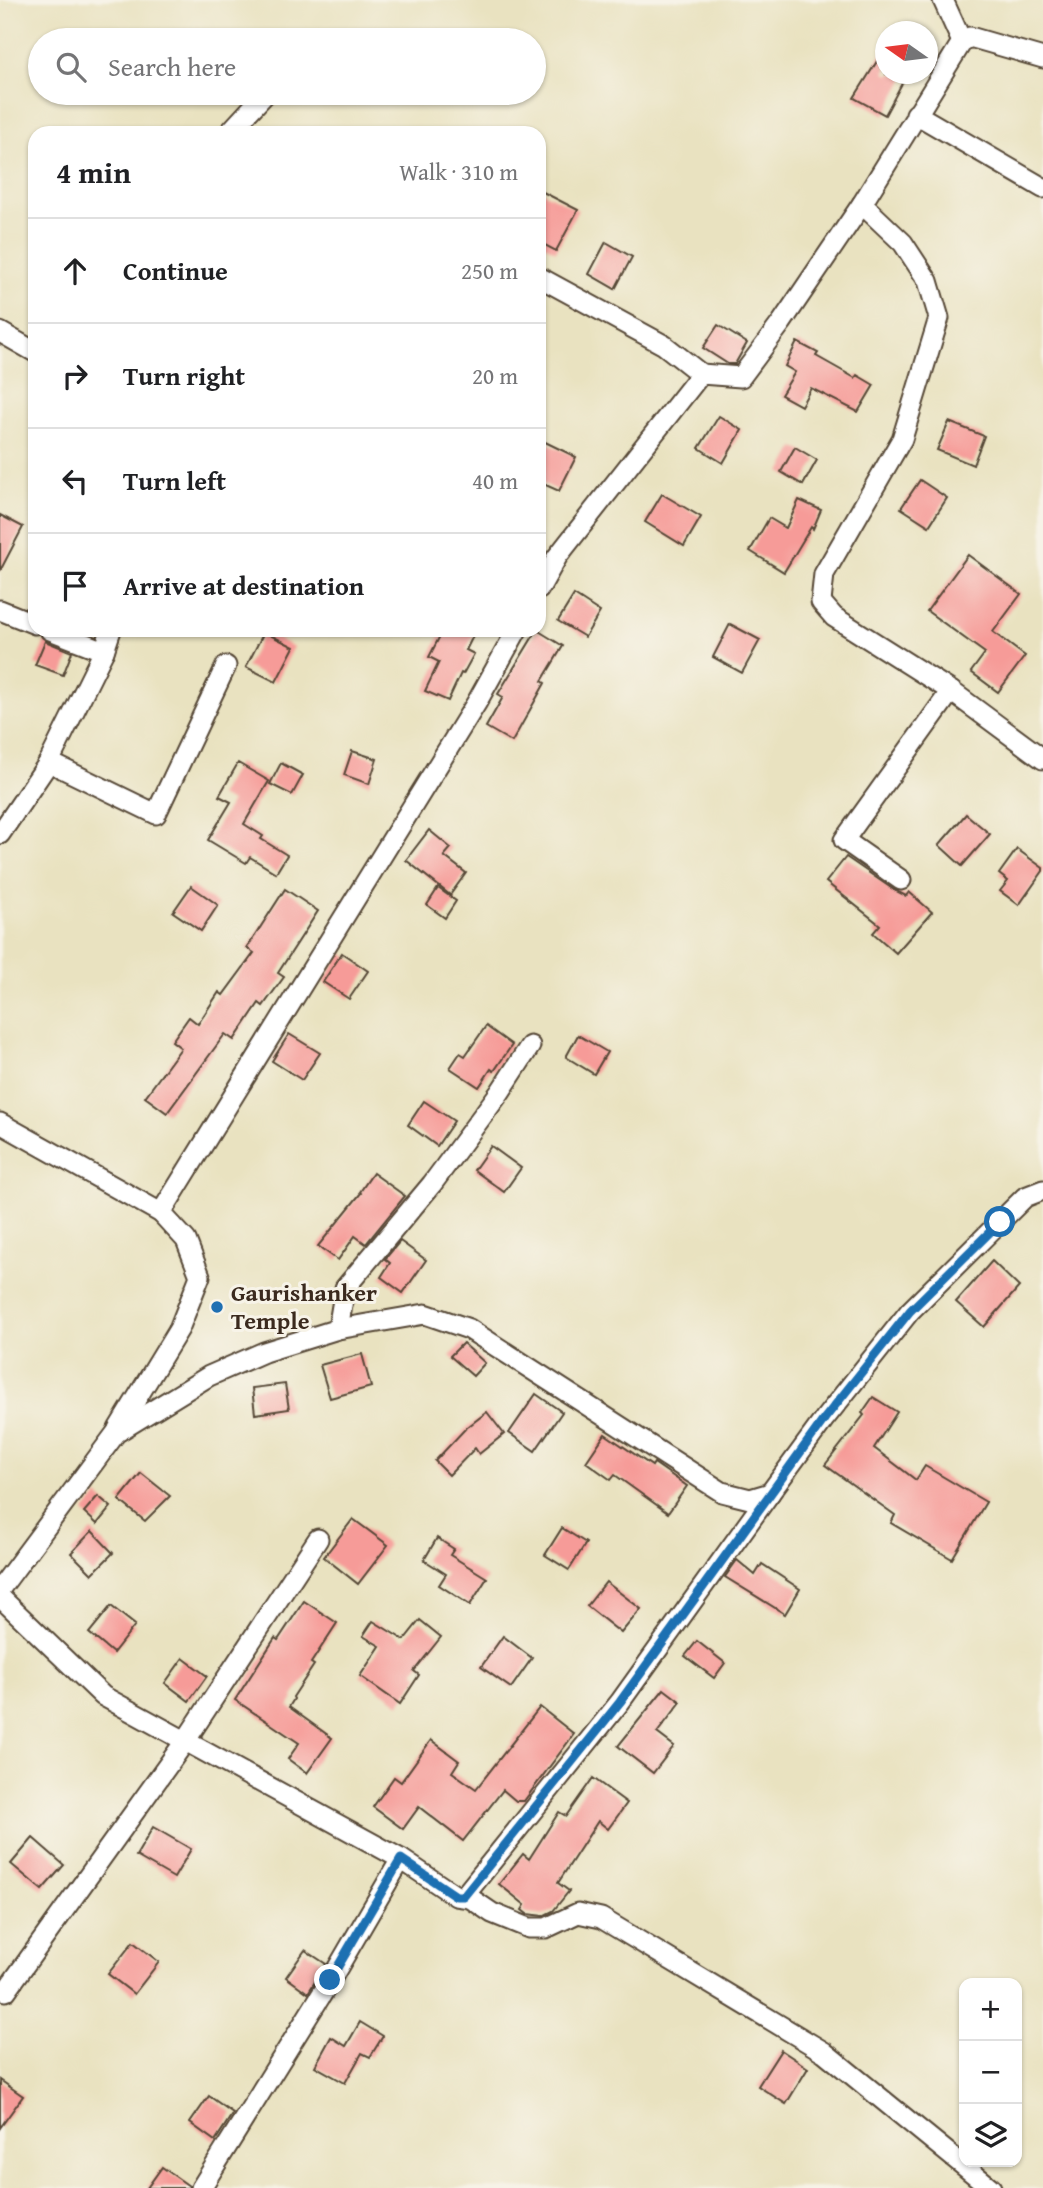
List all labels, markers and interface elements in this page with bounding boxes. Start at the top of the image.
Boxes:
north arrow [875,21,938,84]
search box [28,28,546,105]
text: Search here [108,47,236,86]
icon: search [52,48,90,86]
text: 4 min [56,150,131,194]
text: Walk · 310 m [399,155,518,188]
text: Continue [123,251,228,290]
icon: ahead [56,252,94,290]
text: 250 m [461,254,518,287]
text: Turn right [123,356,245,395]
icon: right [56,357,94,395]
text: 20 m [472,359,518,392]
text: Turn left [123,461,226,500]
icon: left [56,462,94,500]
text: 40 m [472,464,518,497]
text: Arrive at destination [123,566,364,605]
icon: arrive [56,567,94,605]
route start [984,1206,1015,1237]
place label: Gaurishanker Temple [231,1275,377,1338]
marker: Gaurishanker Temple [209,1299,225,1315]
route end [314,1964,345,1995]
map controls [959,1978,1022,2167]
button: + [959,1978,1022,2041]
button: − [959,2041,1022,2104]
button: layers [959,2104,1022,2167]

